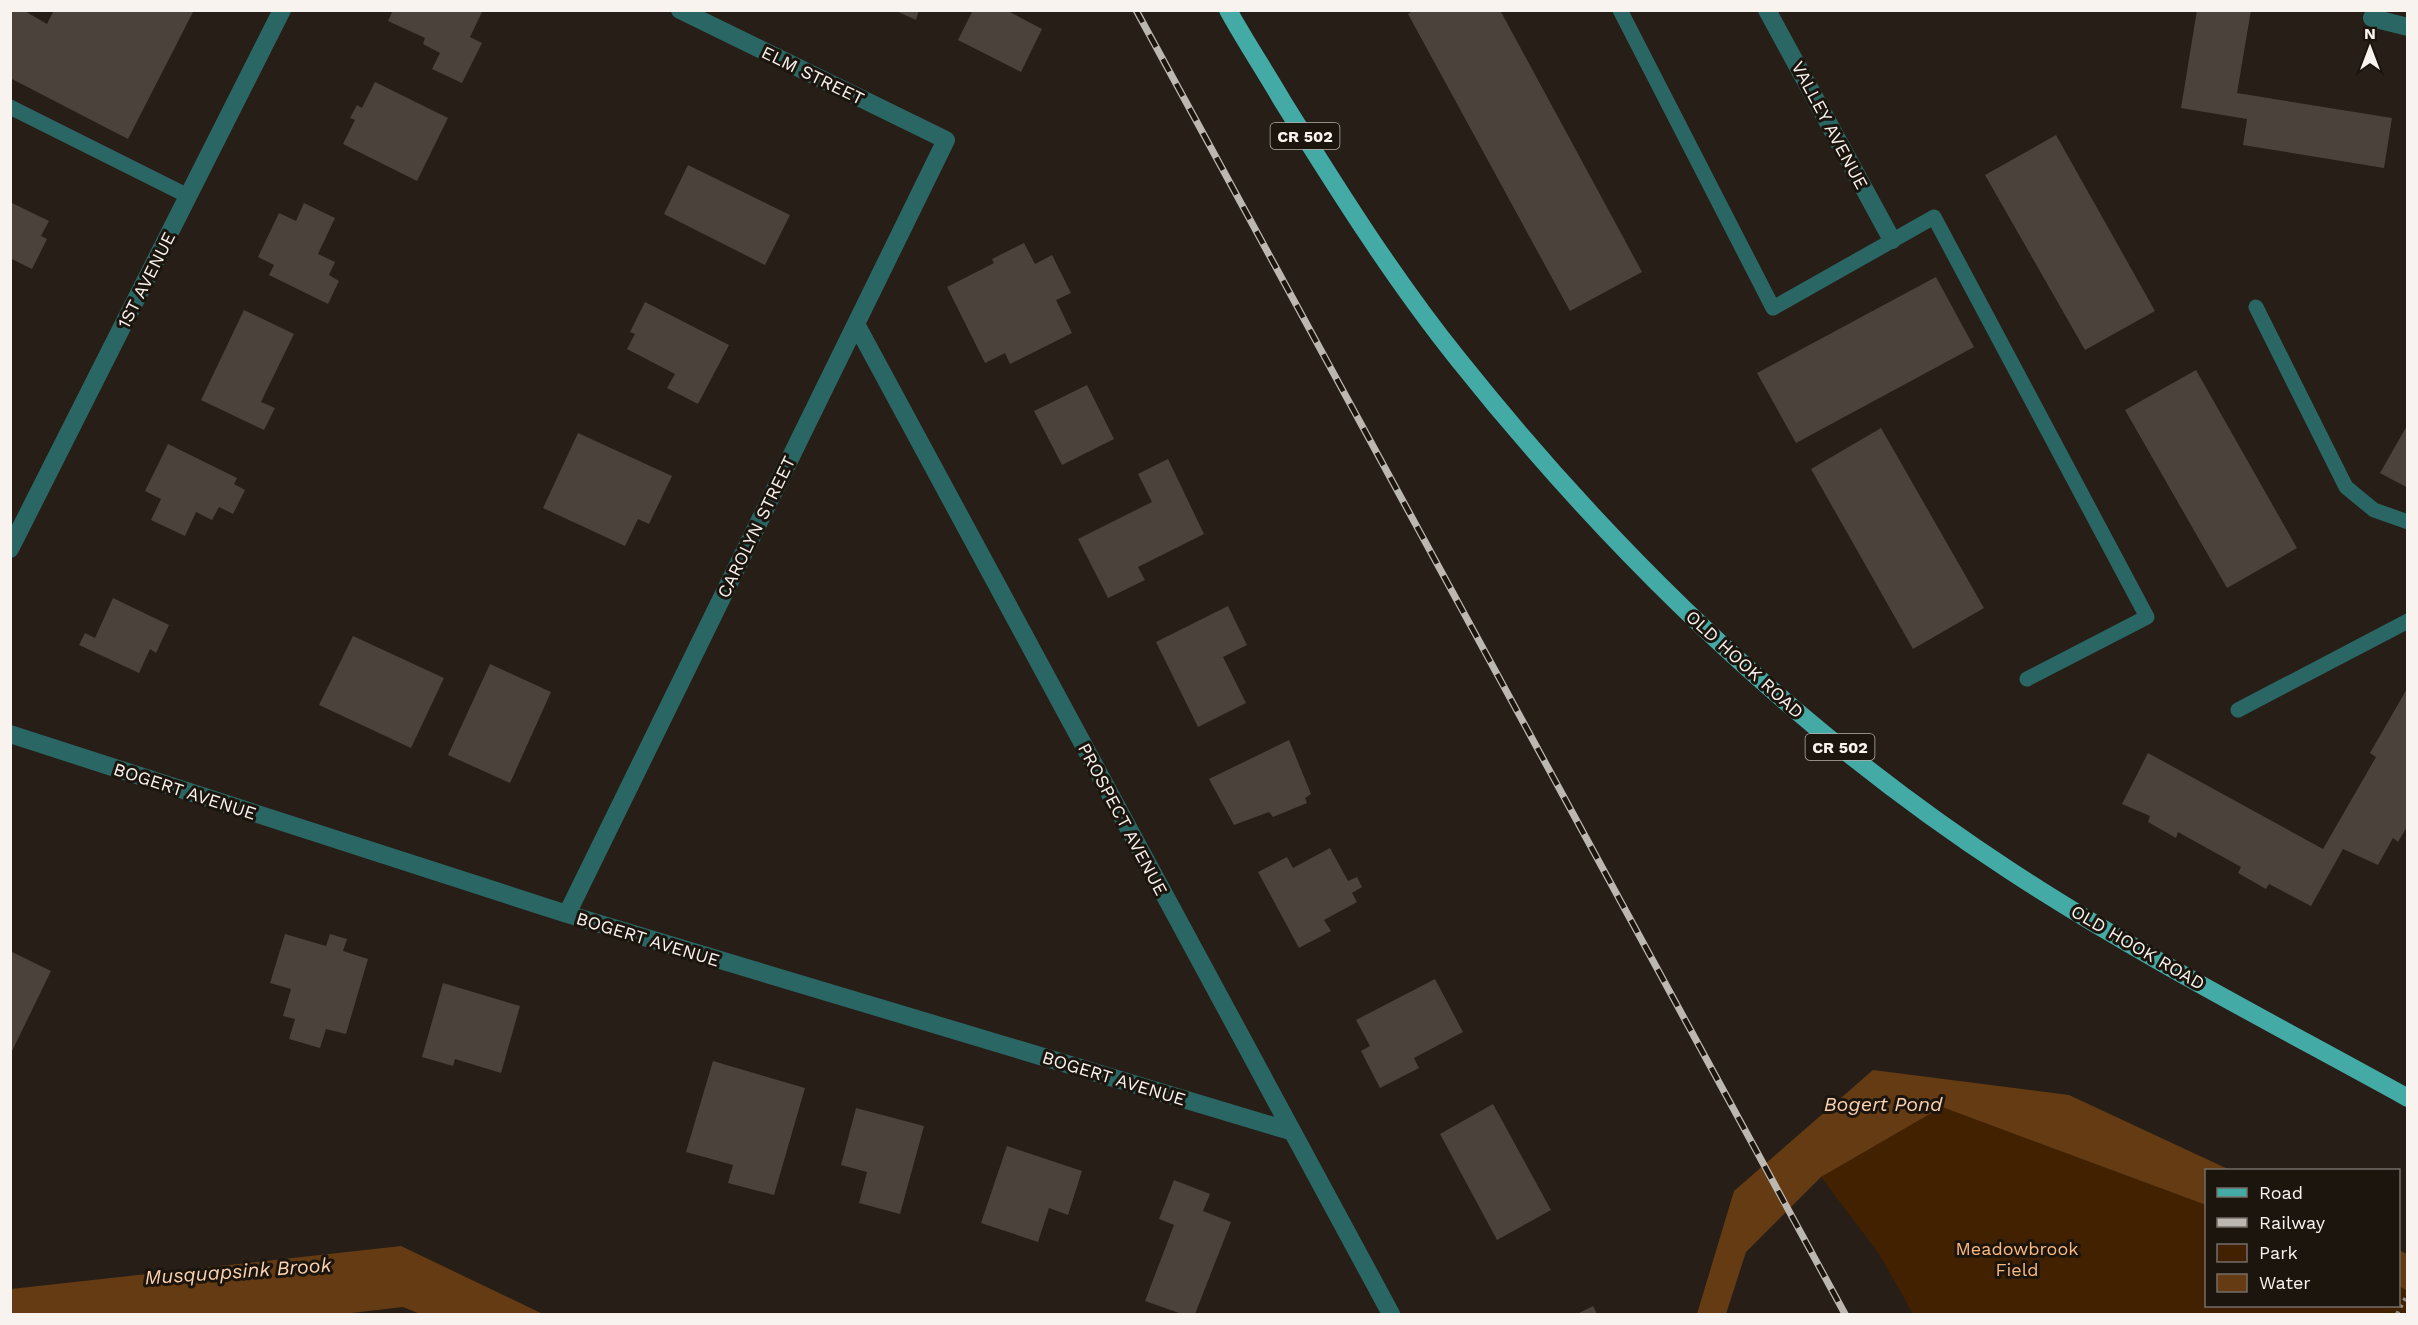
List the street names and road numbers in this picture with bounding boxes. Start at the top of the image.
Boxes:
street label: ELM STREET [758,41,868,109]
street label: VALLEY AVENUE [1787,57,1873,193]
road number: CR 502 [1270,123,1340,149]
street label: 1ST AVENUE [113,228,179,332]
street label: CAROLYN STREET [713,453,800,601]
street label: OLD HOOK ROAD [1682,606,1808,722]
road number: CR 502 [1806,734,1874,760]
street label: PROSPECT AVENUE [1074,739,1172,899]
street label: BOGERT AVENUE [111,758,259,824]
street label: OLD HOOK ROAD [2067,900,2209,994]
street label: BOGERT AVENUE [574,907,722,971]
street label: BOGERT AVENUE [1040,1046,1188,1110]

